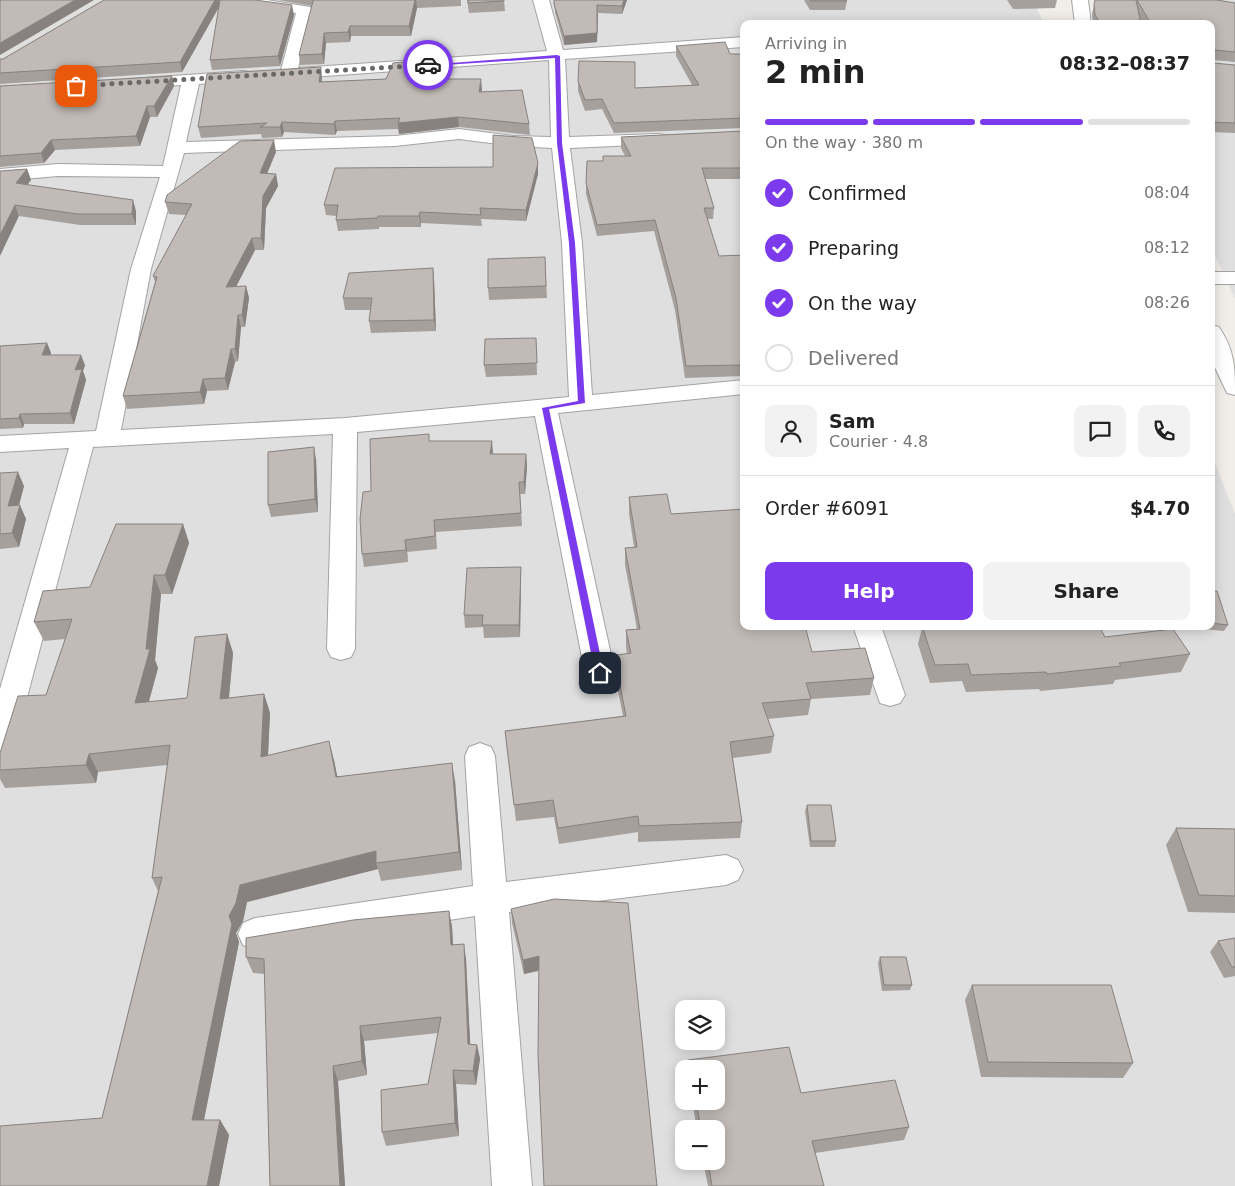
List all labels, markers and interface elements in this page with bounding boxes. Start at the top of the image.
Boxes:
text: Arriving in [765,34,847,53]
courier [403,40,453,90]
icon: car [414,51,442,79]
text: 08:32–08:37 [1060,52,1190,74]
text: 2 min [765,53,866,91]
pin [55,65,97,107]
icon: bag [62,72,90,100]
text: On the way · 380 m [765,133,923,152]
icon: check [765,179,793,207]
text: Confirmed [808,182,907,204]
text: 08:04 [1144,183,1190,202]
icon: check [765,234,793,262]
text: Preparing [808,237,899,259]
text: 08:12 [1144,238,1190,257]
icon: check [765,289,793,317]
text: On the way [808,292,917,314]
text: 08:26 [1144,293,1190,312]
text: Delivered [808,347,899,369]
button: person [765,405,817,457]
button: chat [1074,405,1126,457]
button: phone [1138,405,1190,457]
text: Sam [829,410,875,432]
text: Courier · 4.8 [829,432,928,451]
text: Order #6091 [765,497,889,519]
text: $4.70 [1130,497,1190,519]
button: Help [765,562,973,620]
button: Share [983,562,1190,620]
pin [579,652,621,694]
icon: home [586,659,614,687]
map controls [675,1000,725,1170]
button: layers [675,1000,725,1050]
button: + [675,1060,725,1110]
button: − [675,1120,725,1170]

